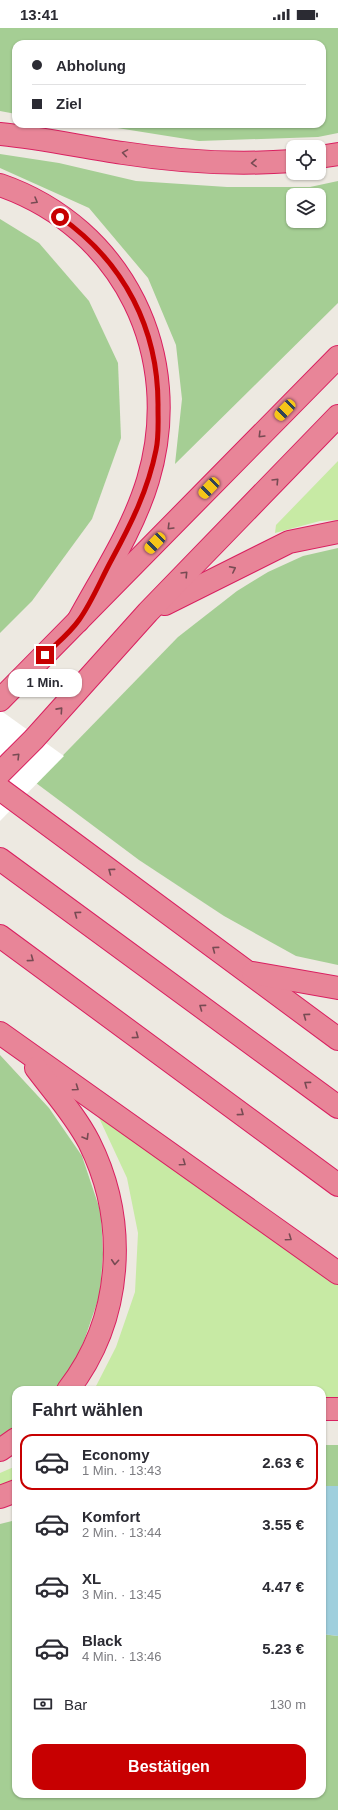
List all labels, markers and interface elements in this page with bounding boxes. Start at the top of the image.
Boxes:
text: 13:41 [20,6,58,23]
text: Abholung [56,57,126,74]
text: Ziel [56,95,82,112]
map controls [286,140,326,228]
button: locate [286,140,326,180]
one-way arrow [122,149,128,158]
one-way arrow [251,159,257,167]
button: layers [286,188,326,228]
one-way arrow [31,197,38,204]
route start [51,208,69,226]
car [272,397,298,423]
one-way arrow [258,430,266,438]
car [196,475,222,501]
one-way arrow [271,478,278,486]
one-way arrow [167,522,175,530]
car [142,530,168,556]
one-way arrow [229,566,236,573]
one-way arrow [180,571,188,579]
route end [36,646,54,664]
callout: 1 Min. [8,669,82,697]
text: 1 Min. [27,675,63,690]
one-way arrow [55,707,63,715]
one-way arrow [12,753,20,761]
one-way arrow [108,869,115,876]
one-way arrow [74,912,81,919]
one-way arrow [212,946,219,954]
one-way arrow [27,954,34,961]
one-way arrow [200,1005,207,1012]
one-way arrow [304,1014,311,1021]
one-way arrow [132,1031,139,1038]
one-way arrow [304,1082,311,1089]
one-way arrow [72,1083,79,1090]
one-way arrow [237,1108,244,1116]
one-way arrow [81,1133,88,1140]
one-way arrow [178,1158,185,1165]
one-way arrow [284,1233,291,1240]
one-way arrow [110,1259,119,1265]
text: Fahrt wählen [32,1400,143,1420]
icon: car [34,1444,70,1480]
text: Economy [82,1446,150,1463]
text: 2.63 € [262,1454,304,1471]
text: 1 Min. · 13:43 [82,1463,162,1478]
icon: car [34,1506,70,1542]
text: Komfort [82,1508,140,1525]
text: 3.55 € [262,1516,304,1533]
text: 2 Min. · 13:44 [82,1525,162,1540]
icon: car [34,1568,70,1604]
text: XL [82,1570,101,1587]
text: 4.47 € [262,1578,304,1595]
text: 3 Min. · 13:45 [82,1587,162,1602]
icon: car [34,1630,70,1666]
text: Black [82,1632,122,1649]
text: 5.23 € [262,1640,304,1657]
text: 4 Min. · 13:46 [82,1649,162,1664]
icon: cash [32,1693,54,1715]
text: Bar [64,1696,87,1713]
text: 130 m [270,1697,306,1712]
button: Bestätigen [32,1744,306,1790]

